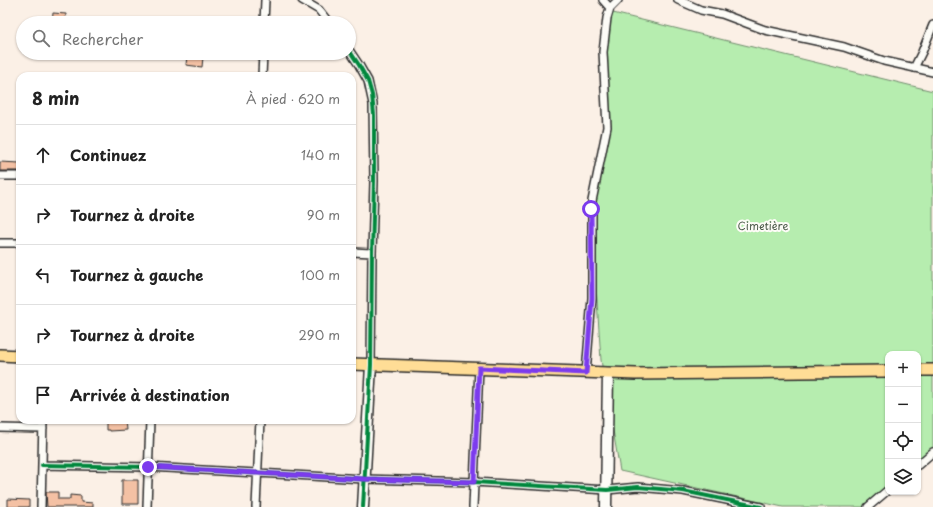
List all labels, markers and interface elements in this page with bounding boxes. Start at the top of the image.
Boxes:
search box [16,16,356,60]
icon: search [30,27,52,49]
text: Rechercher [62,27,143,50]
text: 8 min [32,85,80,111]
text: À pied · 620 m [246,89,340,108]
text: Continuez [70,143,146,166]
icon: ahead [32,144,54,166]
text: 140 m [301,145,340,164]
route start [582,200,600,218]
text: Tournez à droite [70,203,195,226]
icon: right [32,204,54,226]
text: 90 m [307,205,340,224]
park label: Cimetière [737,217,789,234]
text: Tournez à gauche [70,263,204,286]
icon: left [32,264,54,286]
text: 100 m [300,265,340,284]
text: Tournez à droite [70,323,195,346]
icon: right [32,324,54,346]
text: 290 m [299,325,340,344]
map controls [885,351,921,495]
button: + [885,351,921,387]
text: Arrivée à destination [70,383,230,406]
icon: arrive [32,384,54,406]
button: − [885,387,921,423]
button: locate [885,423,921,459]
route end [139,458,157,476]
button: layers [885,459,921,495]

